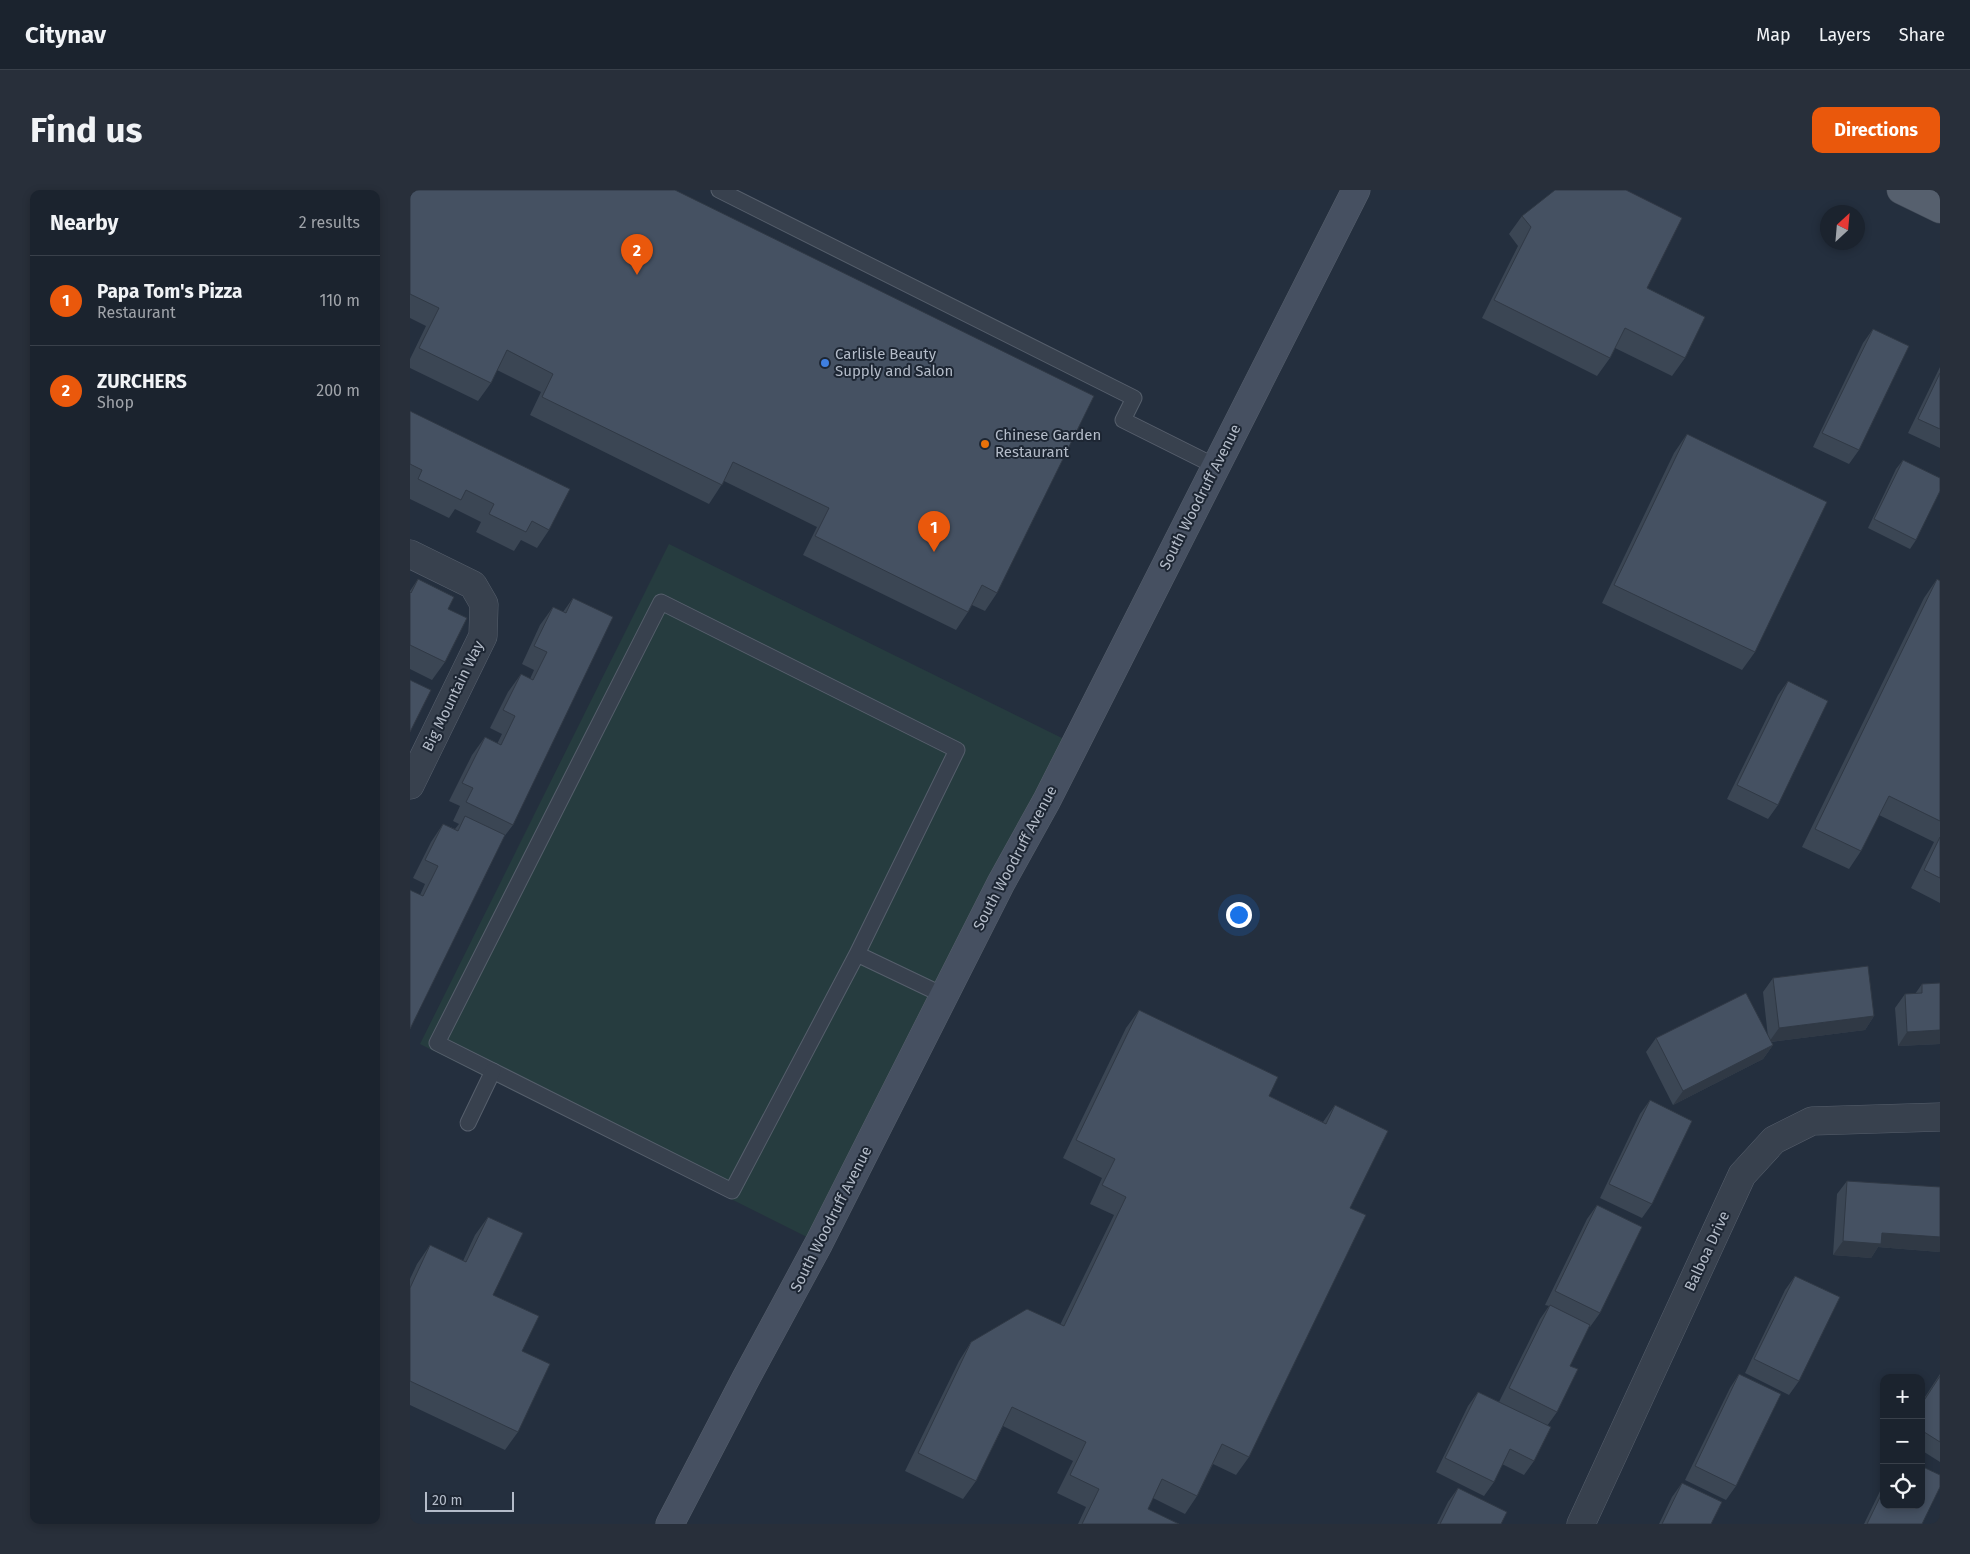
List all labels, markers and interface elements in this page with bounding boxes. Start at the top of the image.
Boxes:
text: Citynav [25,21,106,49]
text: Map [1756,24,1791,46]
text: Layers [1819,24,1871,46]
text: Share [1899,24,1945,46]
button: Directions [1812,107,1940,153]
text: Find us [30,109,142,151]
north arrow [1820,205,1865,250]
text: Nearby [50,210,118,236]
text: 2 results [299,213,360,232]
pin: 2 [621,234,653,275]
text: Papa Tom's Pizza [97,280,242,303]
text: 1 [62,291,70,310]
text: 110 m [319,291,360,310]
text: Restaurant [97,303,176,322]
place label: Carlisle Beauty Supply and Salon [835,345,953,380]
marker: Carlisle Beauty Supply and Salon [819,357,831,369]
text: ZURCHERS [97,370,187,393]
text: 2 [62,381,70,400]
text: 200 m [316,381,360,400]
text: Shop [97,393,134,412]
street label: South Woodruff Avenue [1155,421,1245,573]
place label: Chinese Garden Restaurant [995,426,1101,461]
marker: Chinese Garden Restaurant [979,438,991,450]
pin: 1 [918,511,950,552]
street label: Big Mountain Way [418,637,488,754]
street label: South Woodruff Avenue [969,783,1061,933]
your location [1226,902,1252,928]
street label: South Woodruff Avenue [786,1143,876,1295]
street label: Balboa Drive [1681,1208,1733,1294]
map controls [1880,1374,1925,1509]
button: + [1880,1374,1925,1419]
button: − [1880,1419,1925,1464]
button: locate [1880,1464,1925,1509]
scale bar [425,1489,514,1512]
text: 20 m [432,1492,462,1509]

